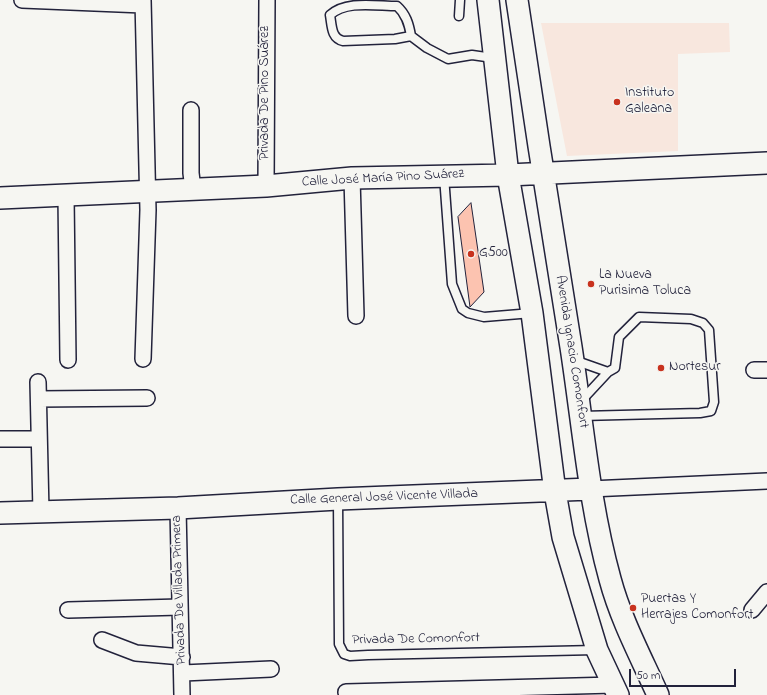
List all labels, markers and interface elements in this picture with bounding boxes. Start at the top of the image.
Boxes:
street label: Privada De Pino Suárez [258,26,274,160]
place label: Instituto Galeana [625,86,674,118]
marker: Instituto Galeana [612,97,622,107]
street label: Calle José María Pino Suárez [301,166,465,192]
place label: G500 [479,246,508,262]
marker: G500 [466,249,476,259]
place label: La Nueva Purisima Toluca [599,268,691,300]
street label: Avenida Ignacio Comonfort [551,274,591,430]
marker: La Nueva Purisima Toluca [586,279,596,289]
place label: Nortesur [669,360,720,376]
marker: Nortesur [656,363,666,373]
street label: Calle General José Vicente Villada [290,486,478,510]
street label: Privada De Villada Primera [169,515,191,665]
place label: Puertas Y Herrajes Comonfort [641,592,753,624]
marker: Puertas Y Herrajes Comonfort [628,603,638,613]
street label: Privada De Comonfort [352,630,480,650]
scale bar [631,661,738,687]
text: 50 m [636,667,660,685]

